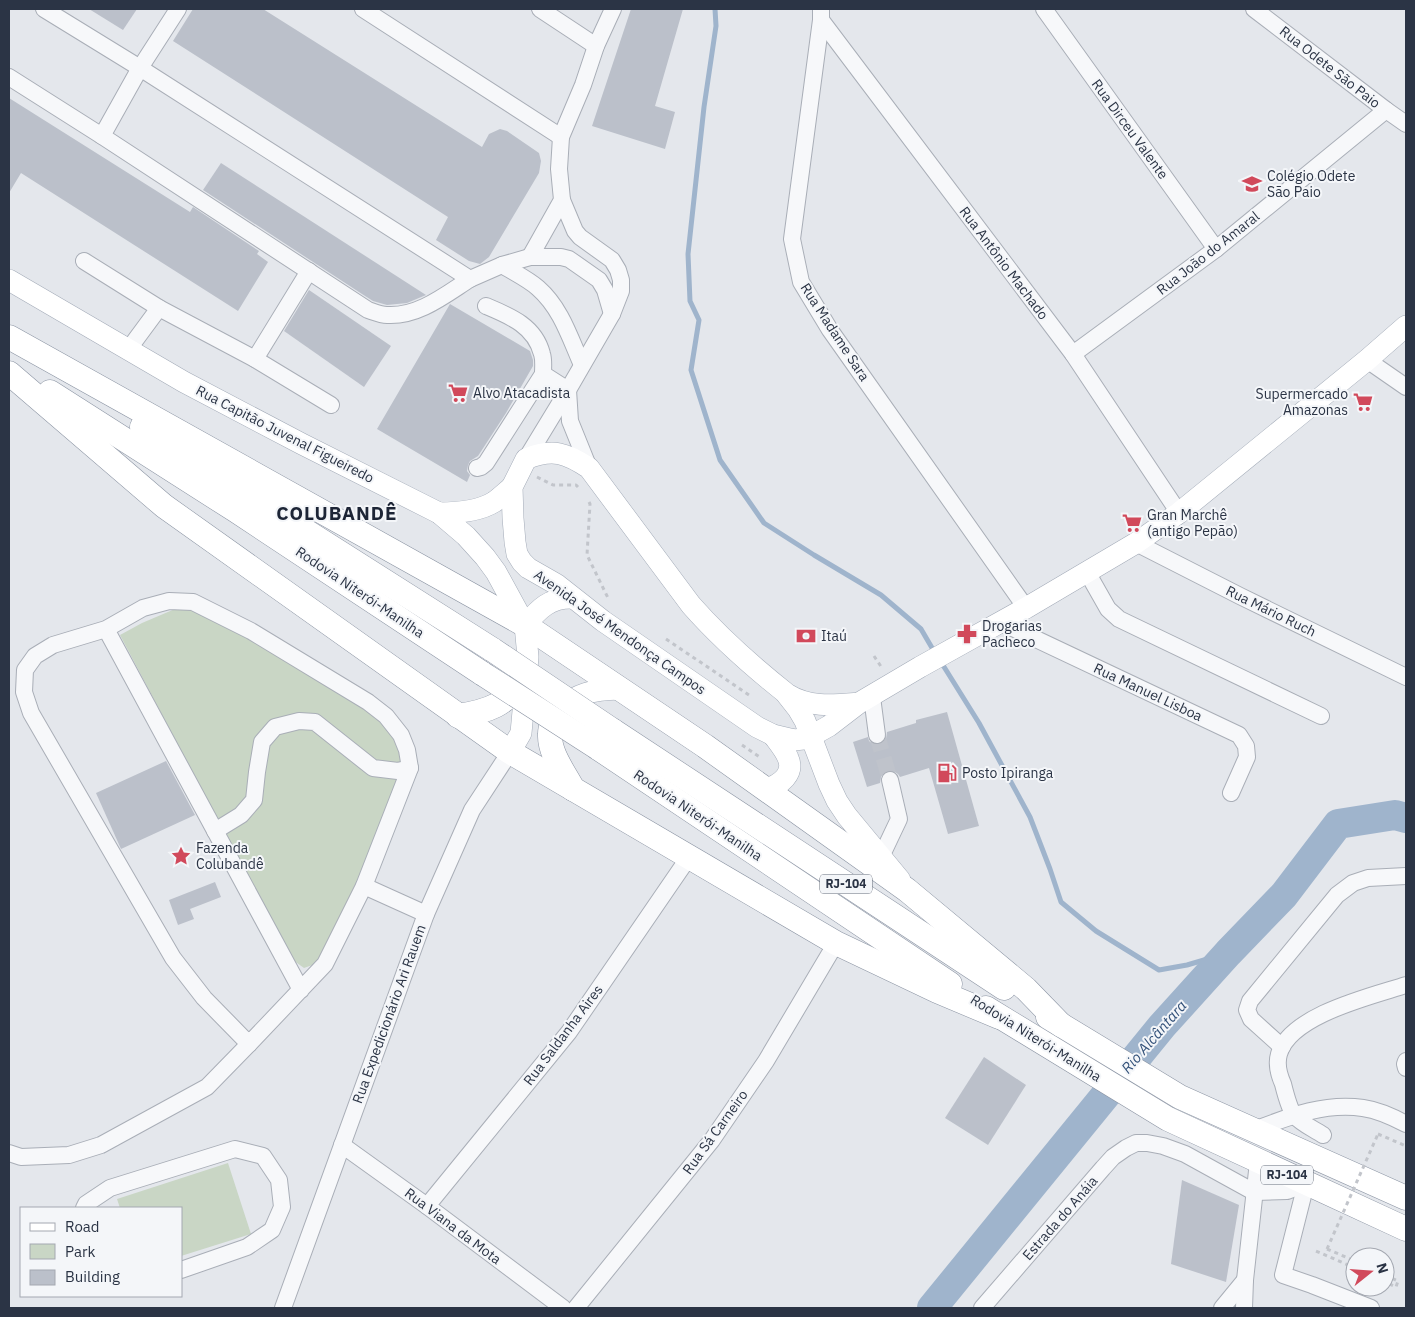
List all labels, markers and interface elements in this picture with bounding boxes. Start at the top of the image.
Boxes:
street label: Rua Odete São Paio [1276,22,1384,112]
street label: Rua Dirceu Valente [1088,76,1172,183]
place label: Colégio Odete São Paio [1267,167,1356,201]
school or university icon: Colégio Odete São Paio [1241,173,1263,195]
street label: Rua Antônio Machado [956,203,1053,323]
street label: Rua João do Amaral [1153,207,1263,299]
street label: Rua Madame Sara [797,279,874,385]
street label: Rua Capitão Juvenal Figueiredo [193,381,377,487]
supermarket icon: Alvo Atacadista [447,382,469,404]
place label: Alvo Atacadista [473,384,571,402]
place label: Supermercado Amazonas [1256,385,1348,419]
supermarket icon: Supermercado Amazonas [1352,391,1374,413]
district label: COLUBANDÊ [276,501,398,525]
place label: Gran Marchê (antigo Pepão) [1147,506,1238,540]
supermarket icon: Gran Marchê (antigo Pepão) [1121,512,1143,534]
street label: Rodovia Niterói-Manilha [292,542,428,642]
street label: Avenida José Mendonça Campos [530,565,710,699]
street label: Rua Mário Ruch [1223,581,1319,641]
place label: Drogarias Pacheco [982,617,1042,651]
pharmacy icon: Drogarias Pacheco [956,623,978,645]
bank icon: Itaú [795,625,817,647]
place label: Itaú [821,627,847,645]
street label: Rua Manuel Lisboa [1091,659,1206,725]
fuel station icon: Posto Ipiranga [936,762,958,784]
place label: Posto Ipiranga [962,764,1054,782]
street label: Rodovia Niterói-Manilha [630,765,766,865]
place label: Fazenda Colubandê [196,839,264,873]
place icon: Fazenda Colubandê [170,845,192,867]
road number: RJ-104 [820,874,872,894]
street label: Rua Expedicionário Ari Rauem [348,922,430,1106]
street label: Rua Saldanha Aires [519,981,607,1089]
street label: Rodovia Niterói-Manilha [967,990,1105,1086]
water label: Rio Alcântara [1117,996,1191,1077]
street label: Rua Sá Carneiro [678,1086,752,1178]
road number: RJ-104 [1261,1166,1313,1184]
street label: Estrada do Anáia [1018,1172,1102,1264]
street label: Rua Viana da Mota [401,1184,505,1269]
legend [20,1207,182,1297]
text: Road [65,1217,100,1236]
text: Park [65,1242,95,1261]
north arrow [1345,1247,1395,1297]
text: N [1372,1261,1393,1276]
text: Building [65,1267,120,1286]

